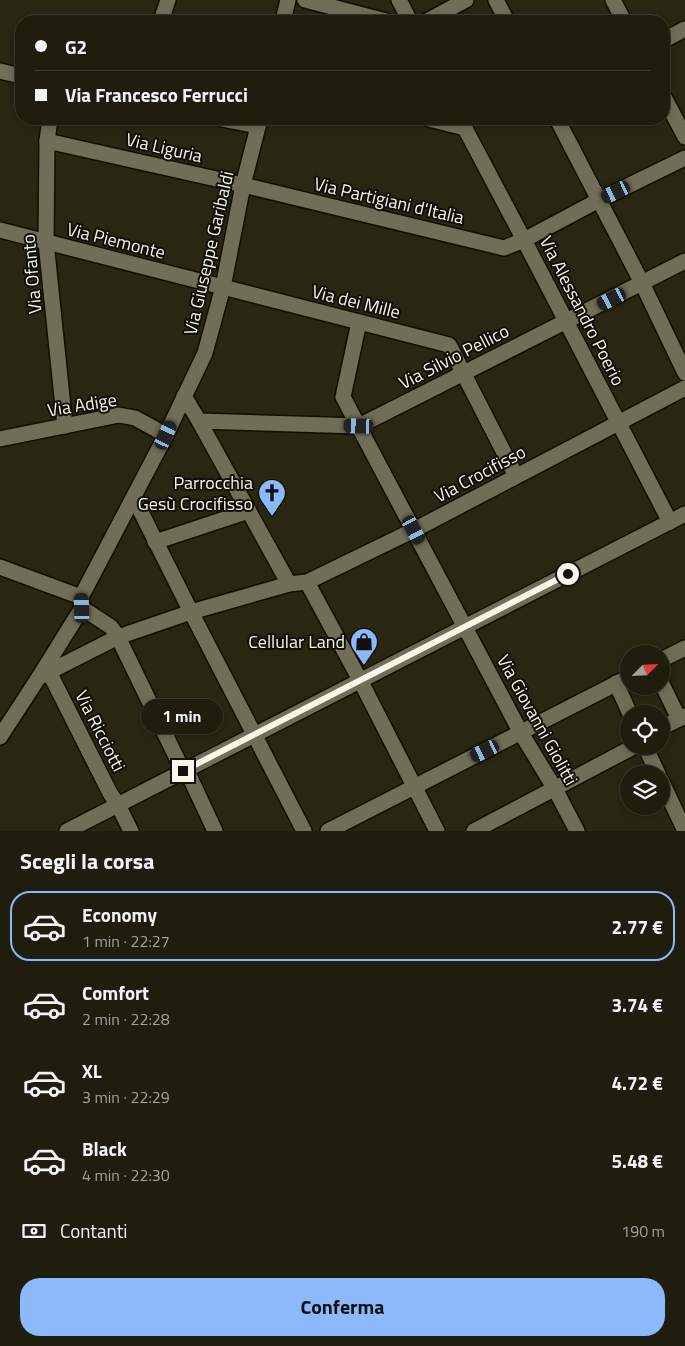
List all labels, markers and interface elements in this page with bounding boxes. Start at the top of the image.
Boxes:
text: G2 [65,32,87,61]
text: Via Francesco Ferrucci [65,80,248,109]
street label: Via Liguria [123,126,205,169]
street label: Via Giuseppe Garibaldi [176,168,241,338]
street label: Via Partigiani d'Italia [311,170,467,231]
car [599,179,632,205]
street label: Via Piemonte [64,215,168,266]
street label: Via Alessandro Poerio [533,231,632,390]
street label: Via Ofanto [15,233,48,315]
street label: Via dei Mille [309,277,403,326]
car [595,286,628,312]
street label: Via Silvio Pellico [394,317,514,396]
street label: Via Adige [45,386,119,423]
car [152,418,179,452]
car [343,418,374,434]
street label: Via Crocifisso [429,438,531,509]
place label: Parrocchia Gesù Crocifisso [138,469,253,517]
church icon: Parrocchia Gesù Crocifisso [257,478,287,517]
car [400,513,427,547]
route start [557,563,579,585]
car [73,593,90,623]
shop icon: Cellular Land [349,627,379,666]
place label: Cellular Land [248,628,345,655]
north arrow [620,645,670,695]
map controls [620,645,670,815]
street label: Via Giovanni Giolitti [490,649,585,790]
street label: Via Ricciotti [68,685,132,776]
callout: 1 min [142,698,224,734]
text: 1 min [163,704,201,728]
button: locate [620,705,670,755]
car [468,738,501,764]
route end [172,760,194,782]
button: layers [620,765,670,815]
text: Scegli la corsa [20,844,154,878]
text: Economy [82,900,157,929]
icon: car [22,904,67,949]
text: 2.77 € [611,912,663,941]
text: 1 min · 22:27 [82,929,170,953]
text: Comfort [82,978,149,1007]
icon: car [22,982,67,1027]
text: 3.74 € [611,990,663,1019]
text: 2 min · 22:28 [82,1007,170,1031]
text: XL [82,1056,102,1085]
icon: car [22,1060,67,1105]
text: 4.72 € [611,1068,663,1097]
text: 3 min · 22:29 [82,1085,170,1109]
text: Black [82,1134,127,1163]
icon: car [22,1138,67,1183]
text: 5.48 € [611,1146,663,1175]
text: 4 min · 22:30 [82,1163,170,1187]
text: Contanti [60,1216,128,1245]
icon: cash [20,1217,48,1245]
text: 190 m [621,1219,665,1243]
button: Conferma [20,1278,665,1336]

